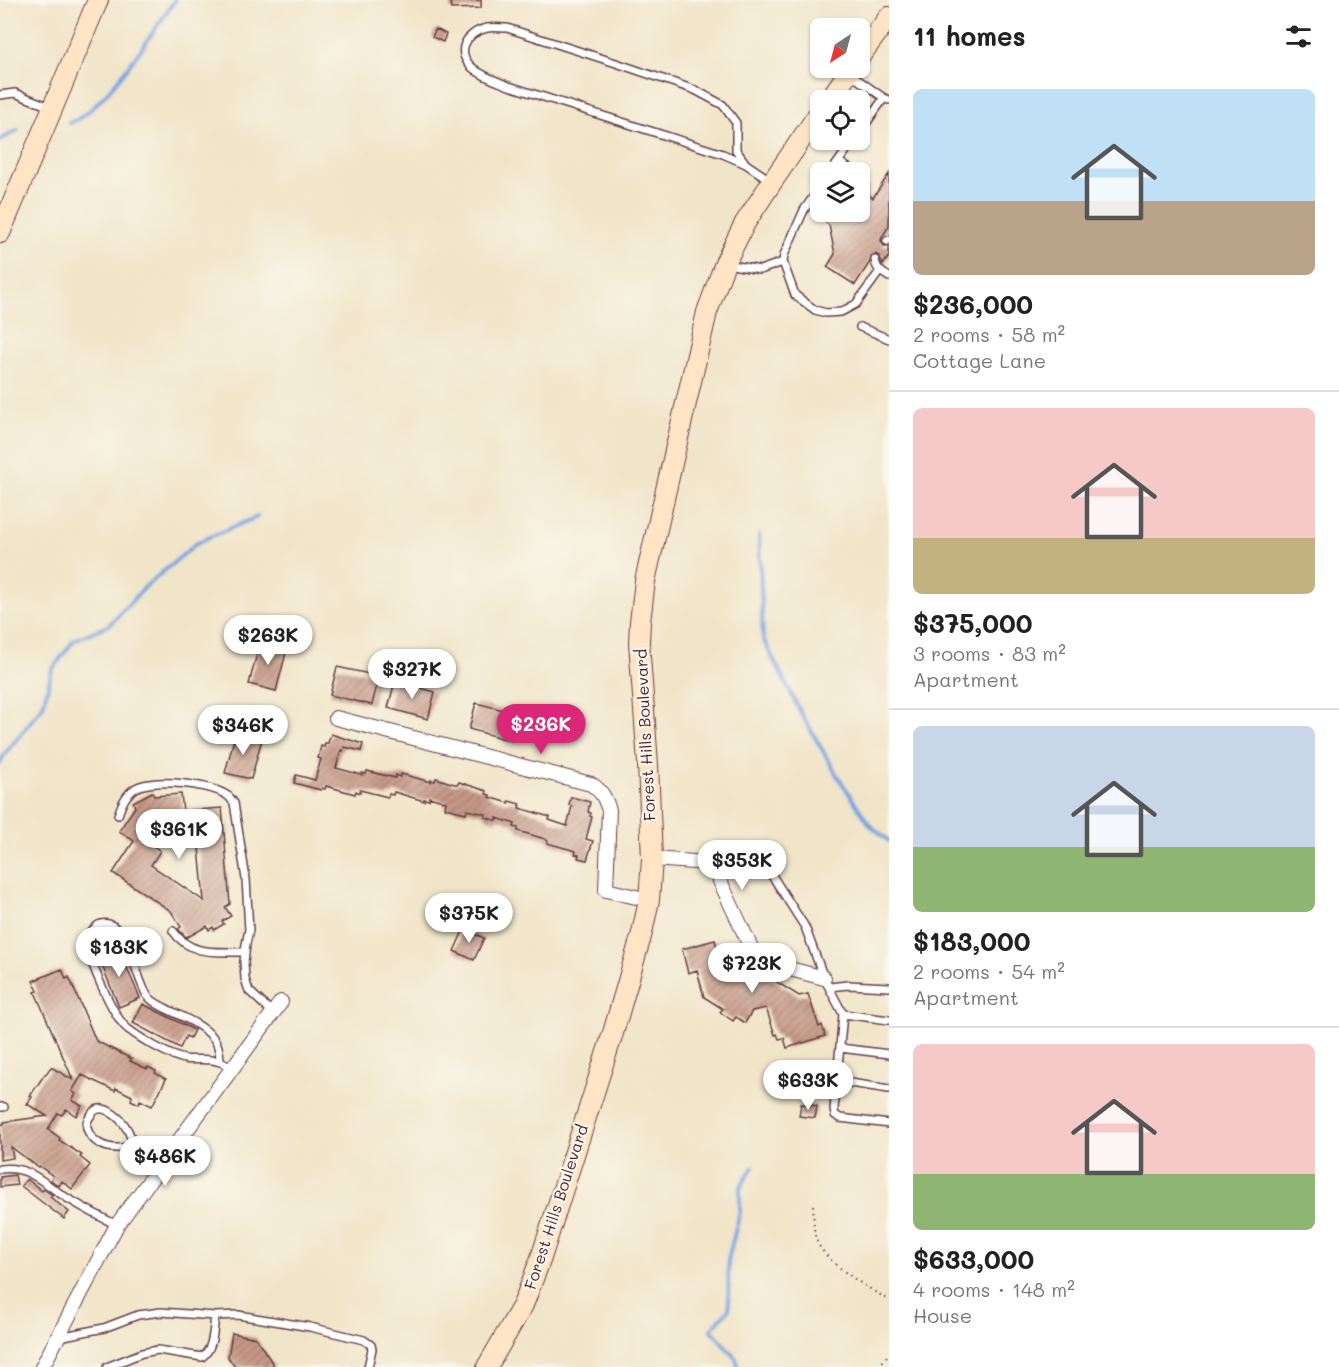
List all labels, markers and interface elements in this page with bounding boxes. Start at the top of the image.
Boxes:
north arrow [810,18,870,78]
map controls [810,18,870,222]
text: 11 homes [913,19,1026,53]
icon: filters [1282,20,1315,53]
button: locate [810,90,870,150]
icon: home [1060,128,1168,236]
button: layers [810,162,870,222]
text: $236,000 [913,287,1033,321]
text: 2 rooms · 58 m² [913,321,1065,347]
text: Cottage Lane [913,347,1046,373]
icon: home [1060,447,1168,555]
text: $375,000 [913,606,1032,640]
pin: $263K [226,615,310,666]
text: $263K [238,621,298,647]
text: 3 rooms · 83 m² [913,640,1066,666]
street label: Forest Hills Boulevard [630,648,659,822]
pin: $327K [370,649,454,700]
text: $327K [382,655,442,681]
text: Apartment [913,666,1019,692]
pin: $236K [499,704,583,755]
pin: $346K [201,705,285,756]
text: $236K [511,710,571,736]
text: $346K [212,711,274,737]
icon: home [1060,765,1168,873]
pin: $361K [137,809,221,860]
text: $361K [150,815,208,841]
pin: $353K [700,840,784,891]
text: $353K [711,846,773,872]
pin: $375K [427,893,511,944]
text: $375K [439,899,499,925]
text: $183,000 [913,924,1030,958]
pin: $183K [77,927,161,978]
text: $183K [90,933,148,959]
pin: $723K [710,943,794,994]
text: $723K [722,949,782,975]
text: 2 rooms · 54 m² [913,958,1065,984]
text: Apartment [913,984,1019,1010]
pin: $633K [766,1060,850,1111]
text: $633K [777,1066,839,1092]
icon: home [1060,1083,1168,1191]
street label: Forest Hills Boulevard [519,1122,592,1292]
pin: $486K [123,1136,207,1187]
text: $486K [134,1142,196,1168]
text: $633,000 [913,1242,1034,1276]
text: 4 rooms · 148 m² [913,1276,1075,1302]
text: House [913,1302,972,1328]

